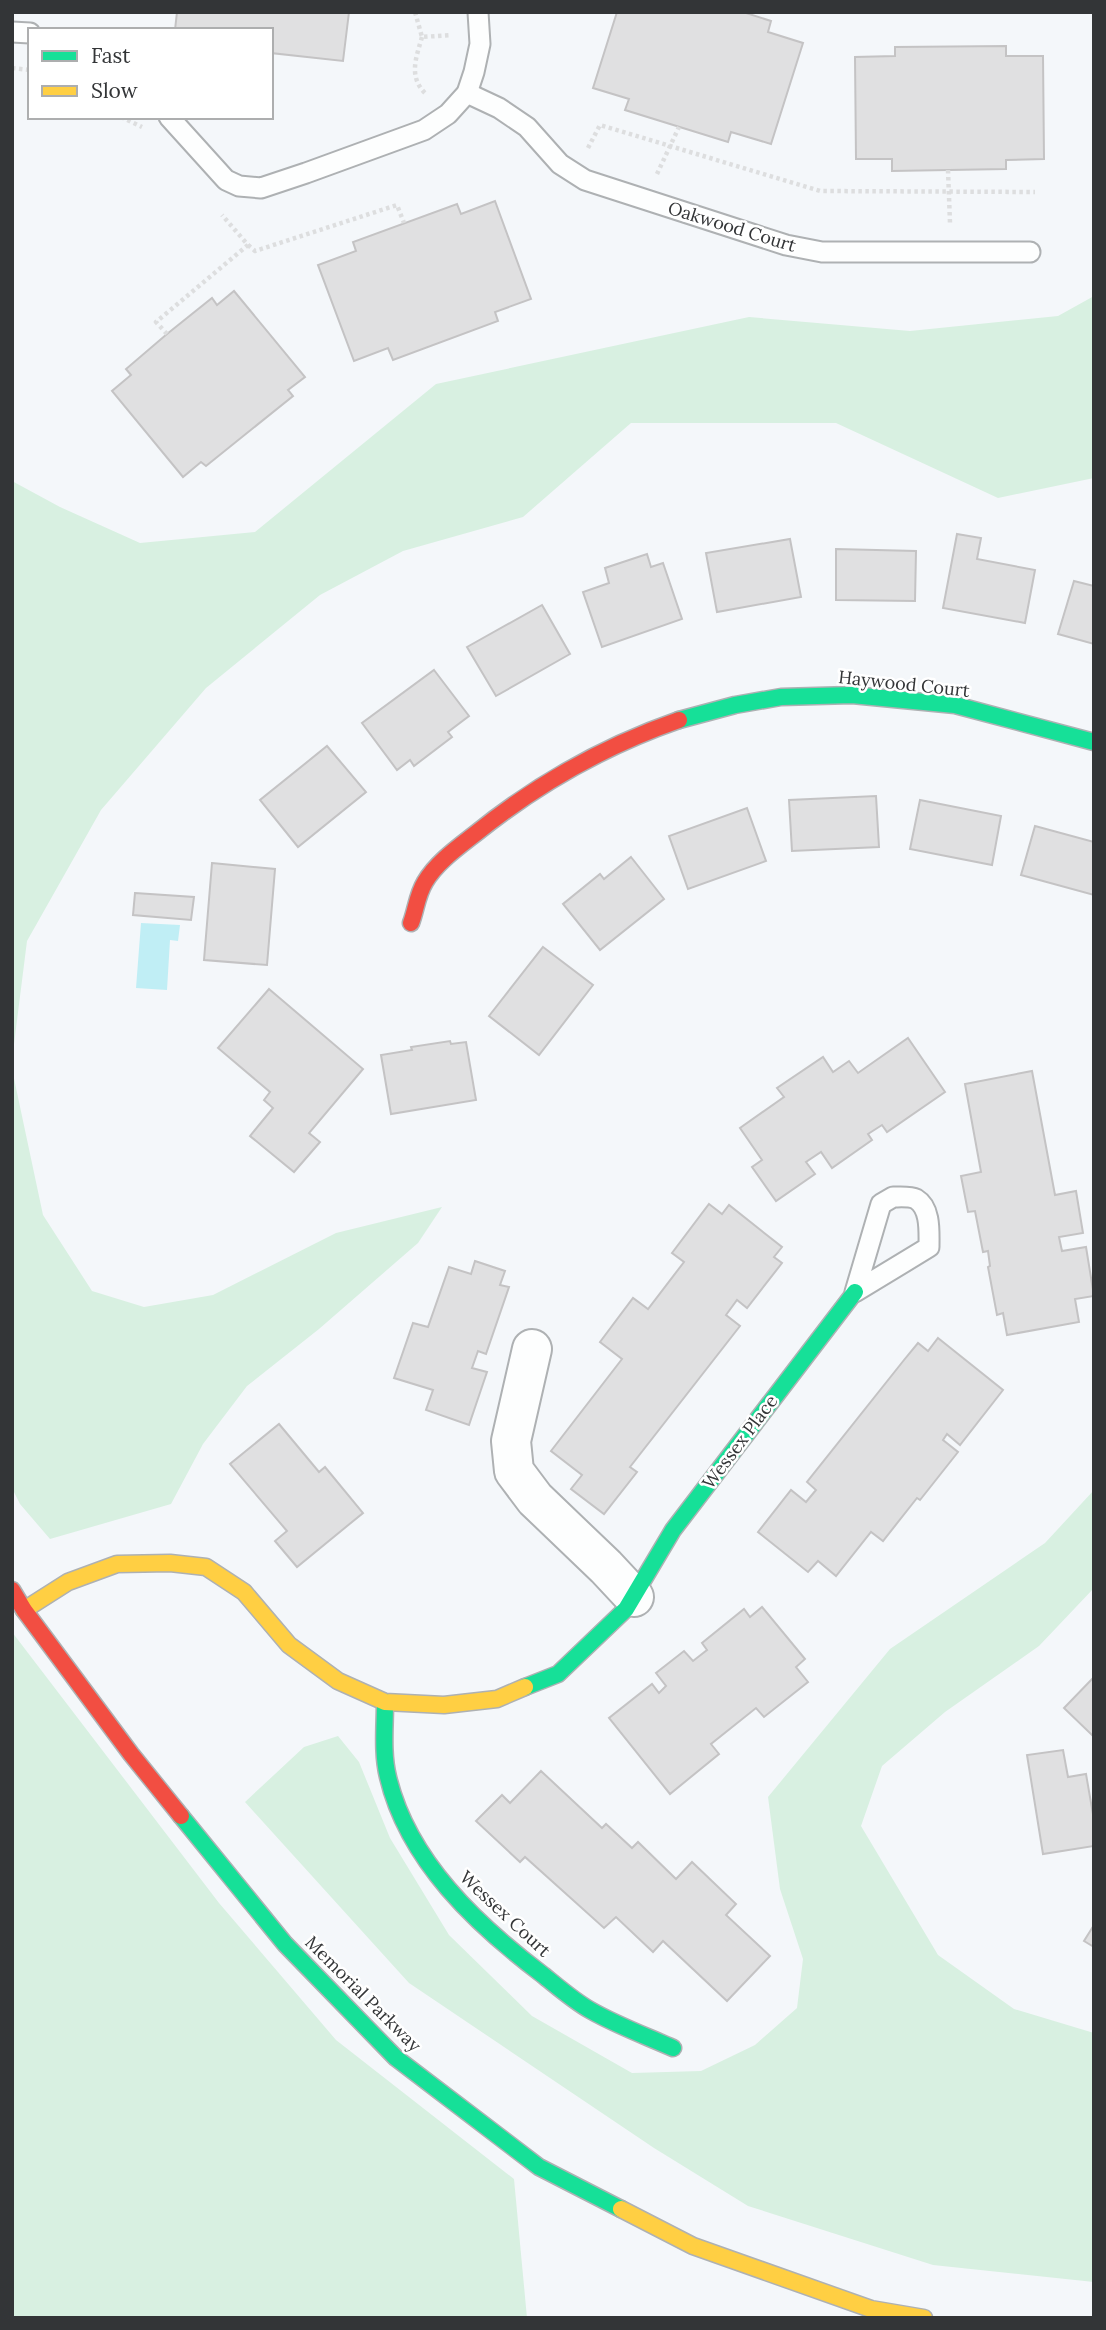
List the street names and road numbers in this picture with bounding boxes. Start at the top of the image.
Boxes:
street label: Oakwood Court [665,196,799,257]
street label: Haywood Court [837,665,971,702]
street label: Wessex Place [697,1390,783,1493]
street label: Wessex Court [455,1866,556,1962]
street label: Memorial Parkway [300,1931,427,2057]

